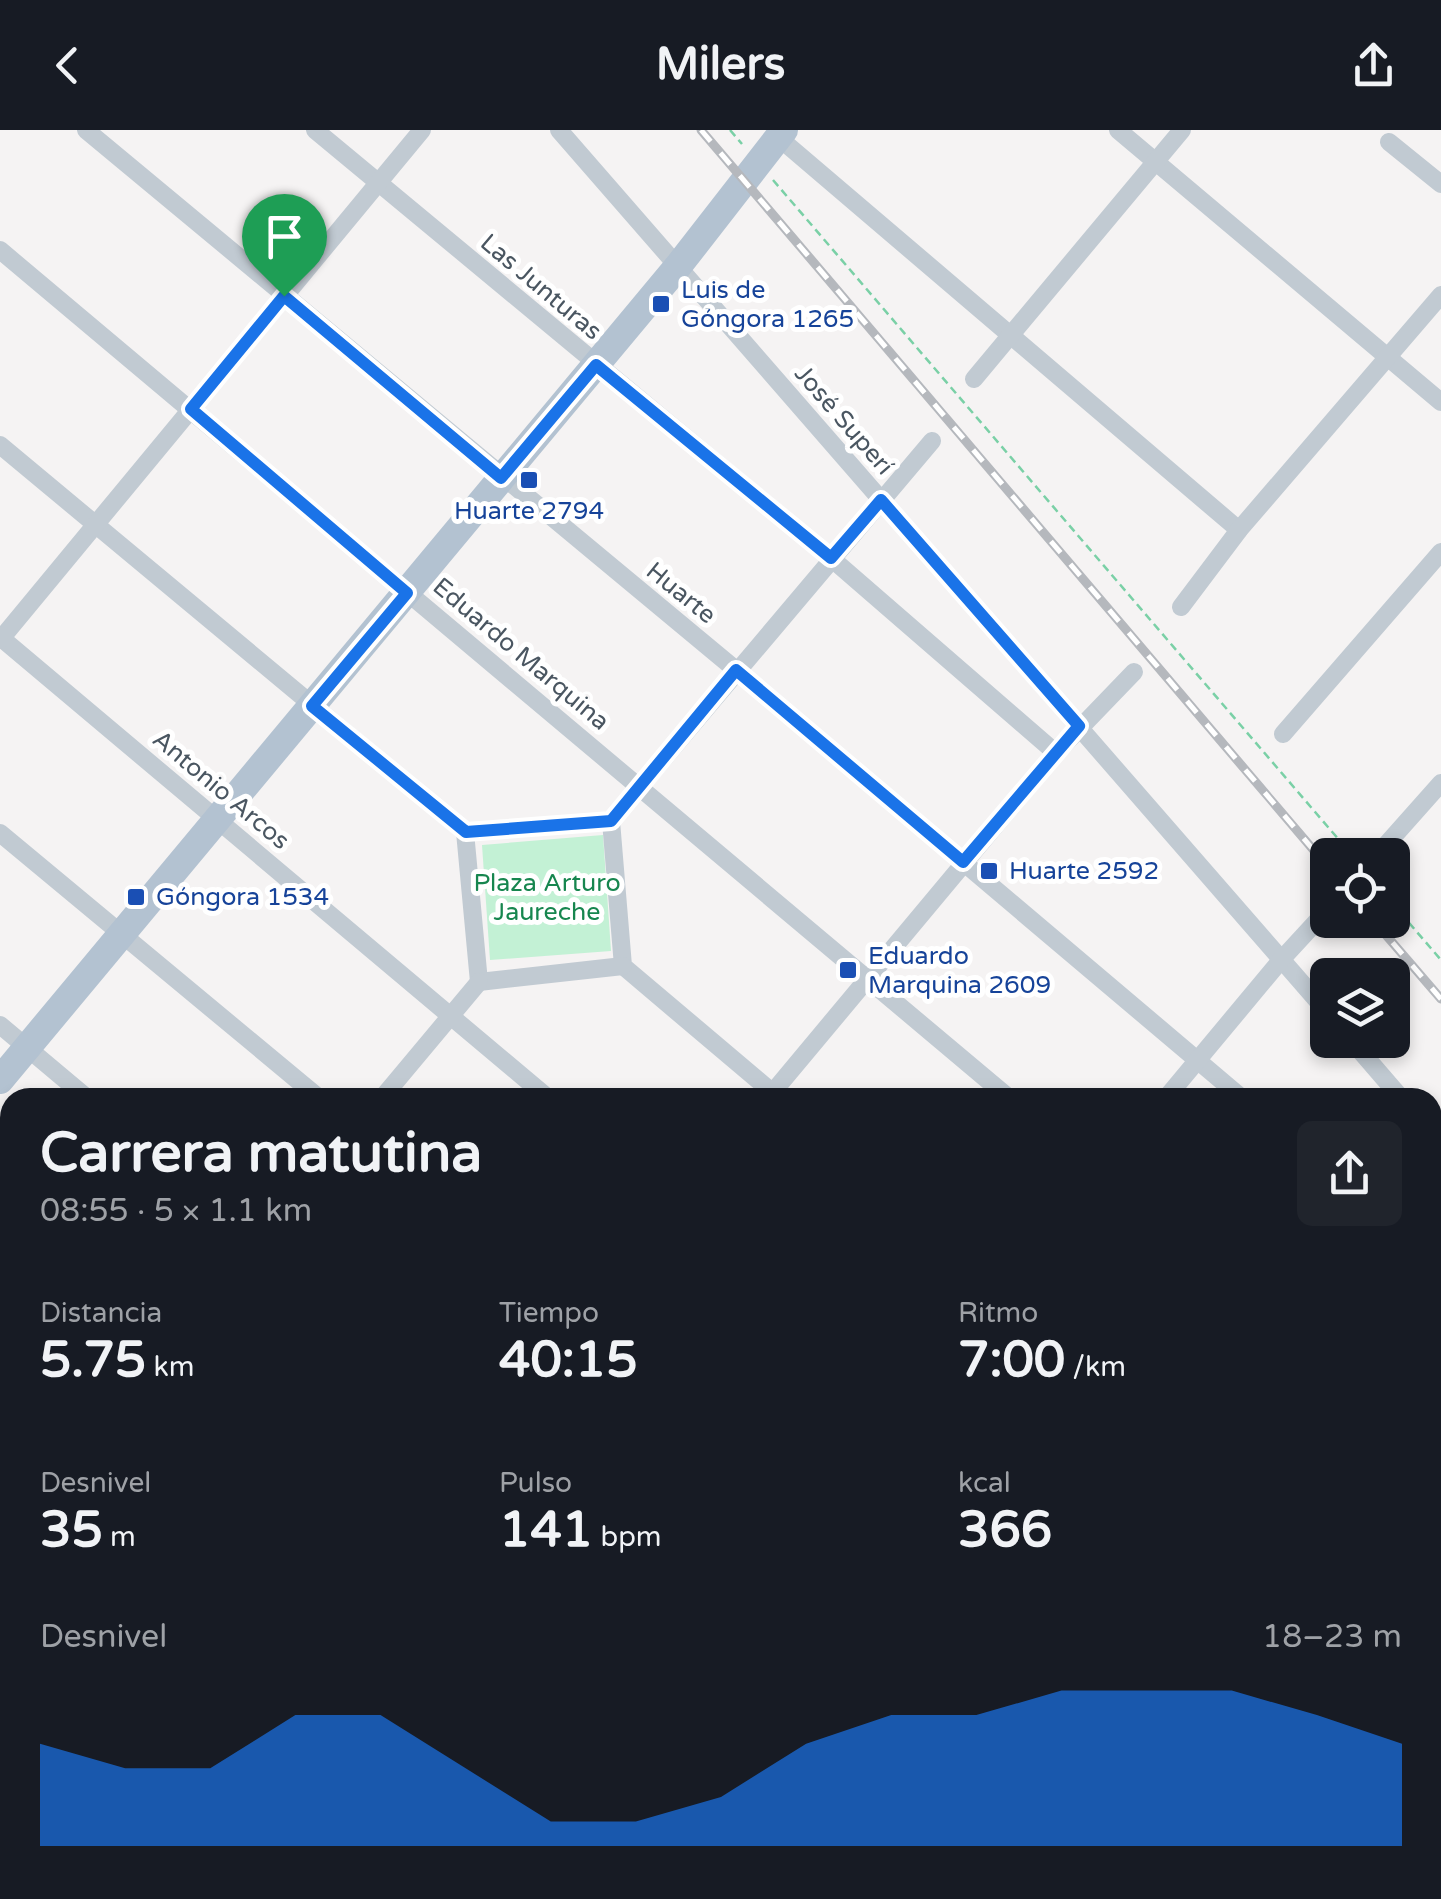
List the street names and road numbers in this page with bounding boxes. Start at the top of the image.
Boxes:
street label: Las Junturas [474,228,608,346]
street label: José Superí [788,359,900,481]
street label: Huarte [640,556,722,630]
street label: Eduardo Marquina [427,571,615,737]
street label: Antonio Arcos [147,724,295,856]

